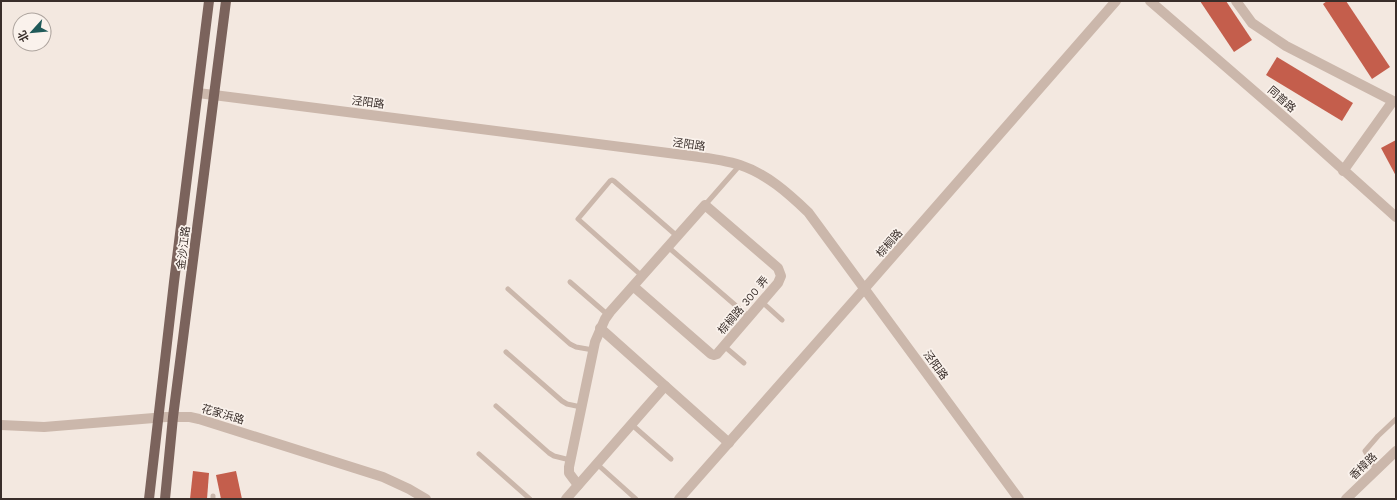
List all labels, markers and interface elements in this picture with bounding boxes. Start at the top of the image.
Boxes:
north arrow [12,12,52,52]
text: 北 [15,28,32,44]
street label: 同普路 [1265,84,1298,115]
street label: 泾阳路 [351,94,385,111]
street label: 泾阳路 [672,136,706,153]
street label: 金沙江路 [174,225,193,271]
street label: 棕榈路 [874,227,905,260]
street label: 棕榈路 300 弄 [715,274,771,337]
street label: 泾阳路 [921,348,951,382]
street label: 花家浜路 [200,402,246,427]
street label: 香樟路 [1347,450,1380,482]

